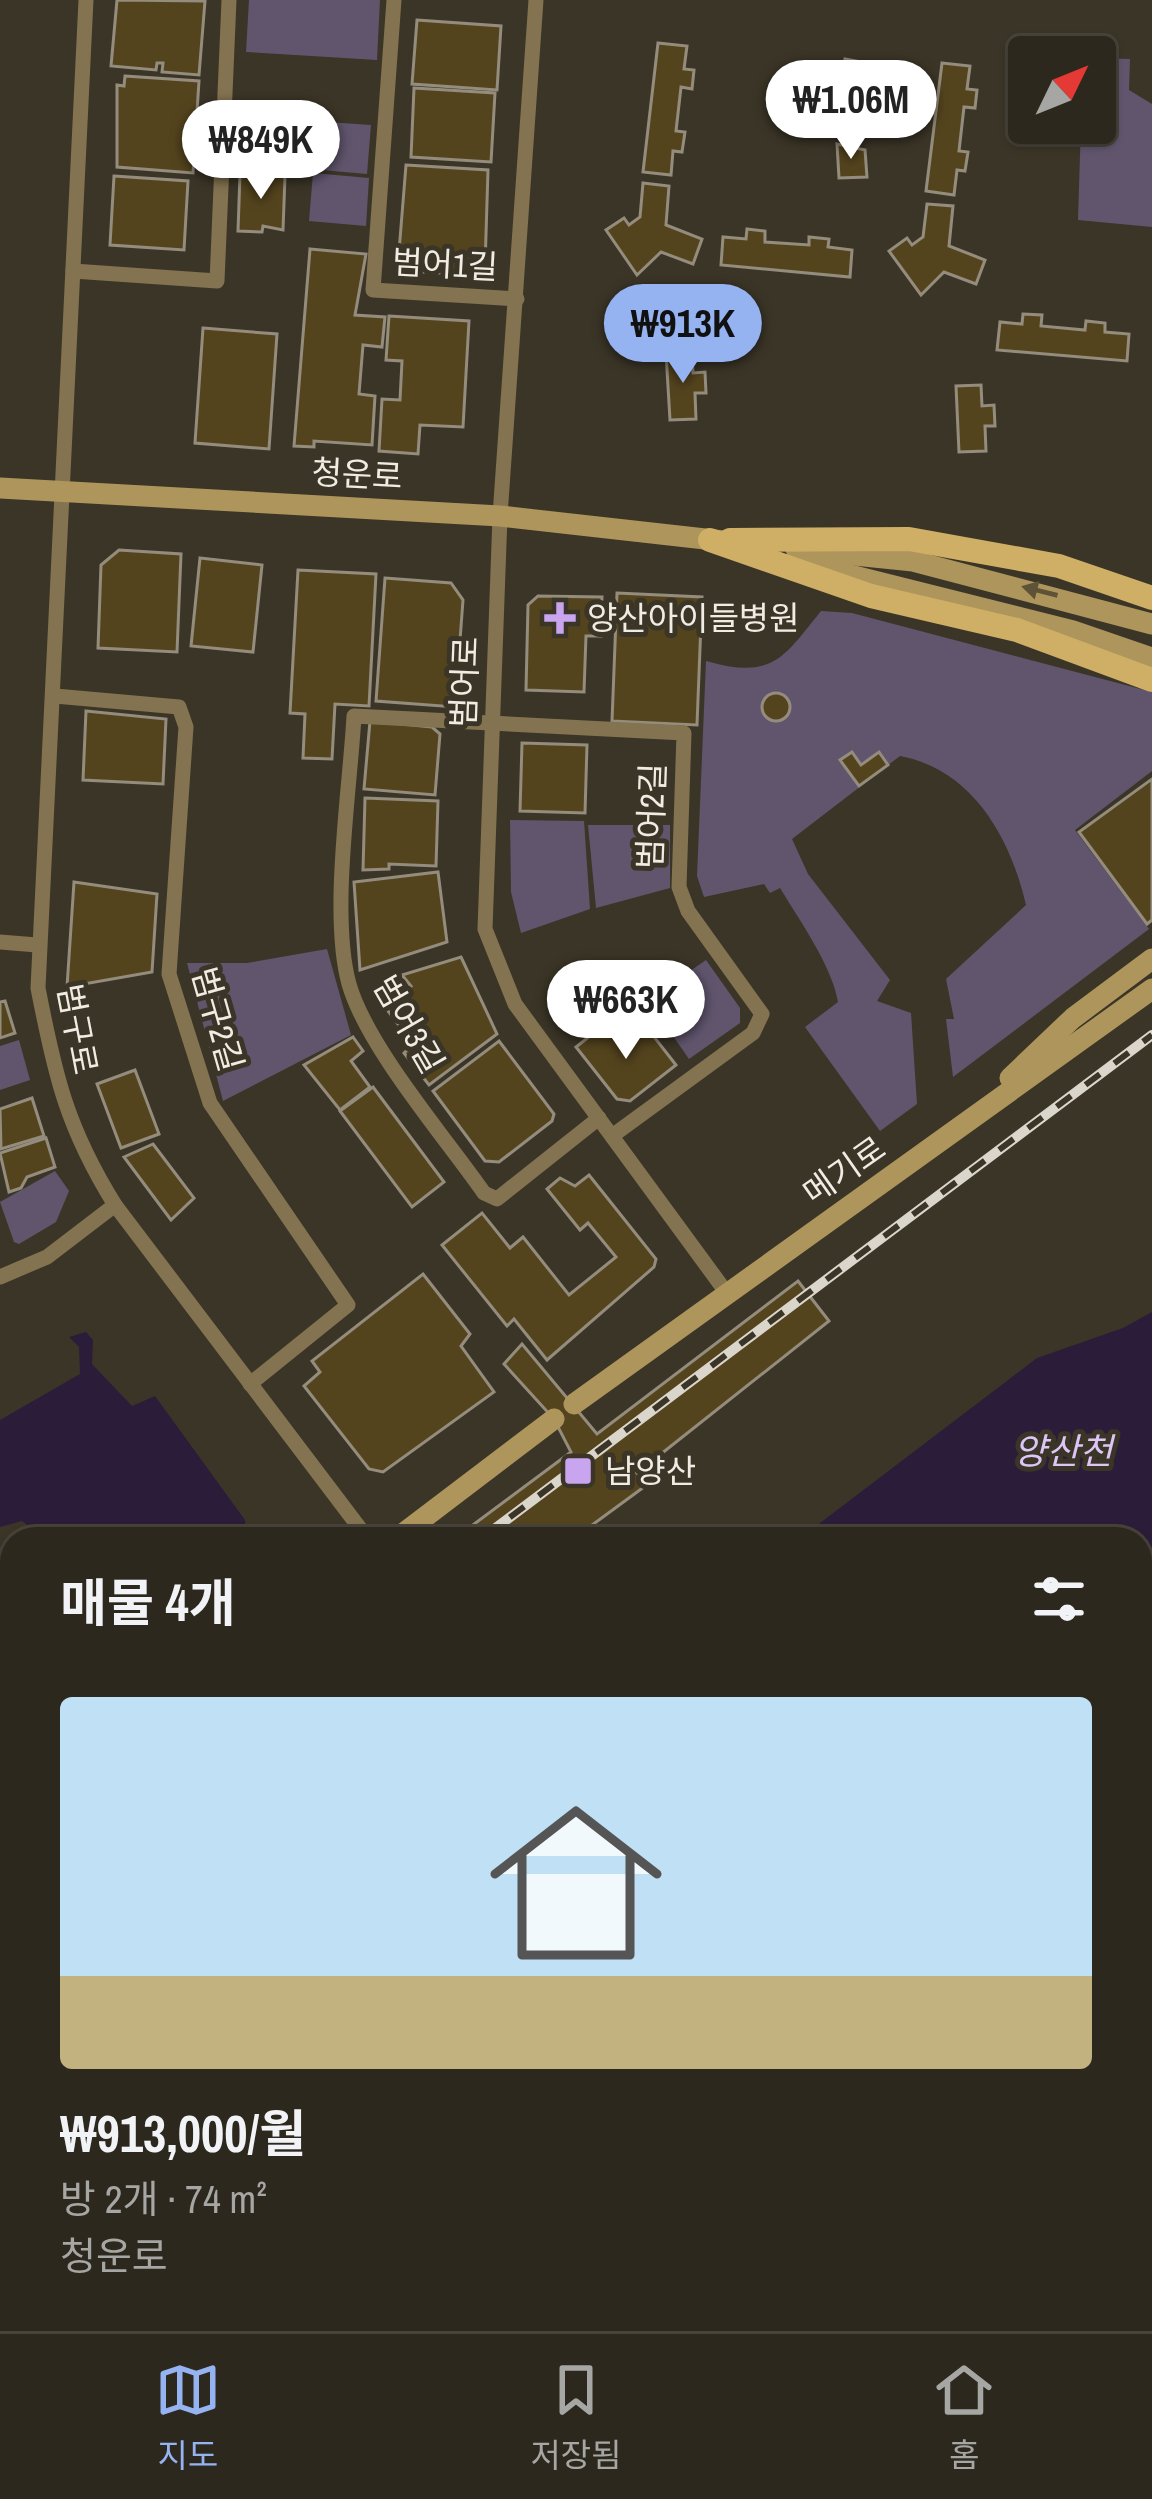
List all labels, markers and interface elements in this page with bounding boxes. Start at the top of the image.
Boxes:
north arrow [1008,36,1116,144]
map controls [1008,36,1116,144]
pin: ₩1.06M [753,60,949,162]
text: ₩1.06M [793,73,909,125]
pin: ₩849K [177,100,345,202]
text: ₩849K [209,113,313,165]
street label: 범어1길 [391,239,499,289]
pin: ₩913K [599,284,767,386]
text: ₩913K [631,297,735,349]
street label: 청운로 [310,450,404,498]
one-way arrow [1020,581,1058,600]
place label: 양산아이들병원 [587,596,800,640]
marker: 양산아이들병원 [544,602,576,634]
street label: 범어로 [440,636,488,728]
street label: 범어2길 [627,762,675,870]
pin: ₩663K [542,960,710,1062]
street label: 범구2길 [182,962,254,1076]
street label: 범어3길 [363,967,455,1081]
text: ₩663K [574,973,678,1025]
street label: 범구로 [48,980,108,1078]
street label: 메기로 [794,1126,894,1214]
water label: 양산천 [1013,1427,1117,1475]
place label: 남양산 [605,1449,696,1493]
marker: 남양산 [562,1455,594,1487]
icon: filters [1026,1566,1092,1632]
text: 매물 4개 [60,1568,236,1637]
icon: home [468,1775,684,1991]
text: ₩913,000/월 [60,2099,306,2168]
text: 방 2개 · 74 m² [60,2173,267,2225]
text: 청운로 [60,2230,168,2282]
tab: 지도 [155,2357,221,2477]
tab: 저장됨 [530,2357,622,2477]
tab: 홈 [931,2357,997,2477]

